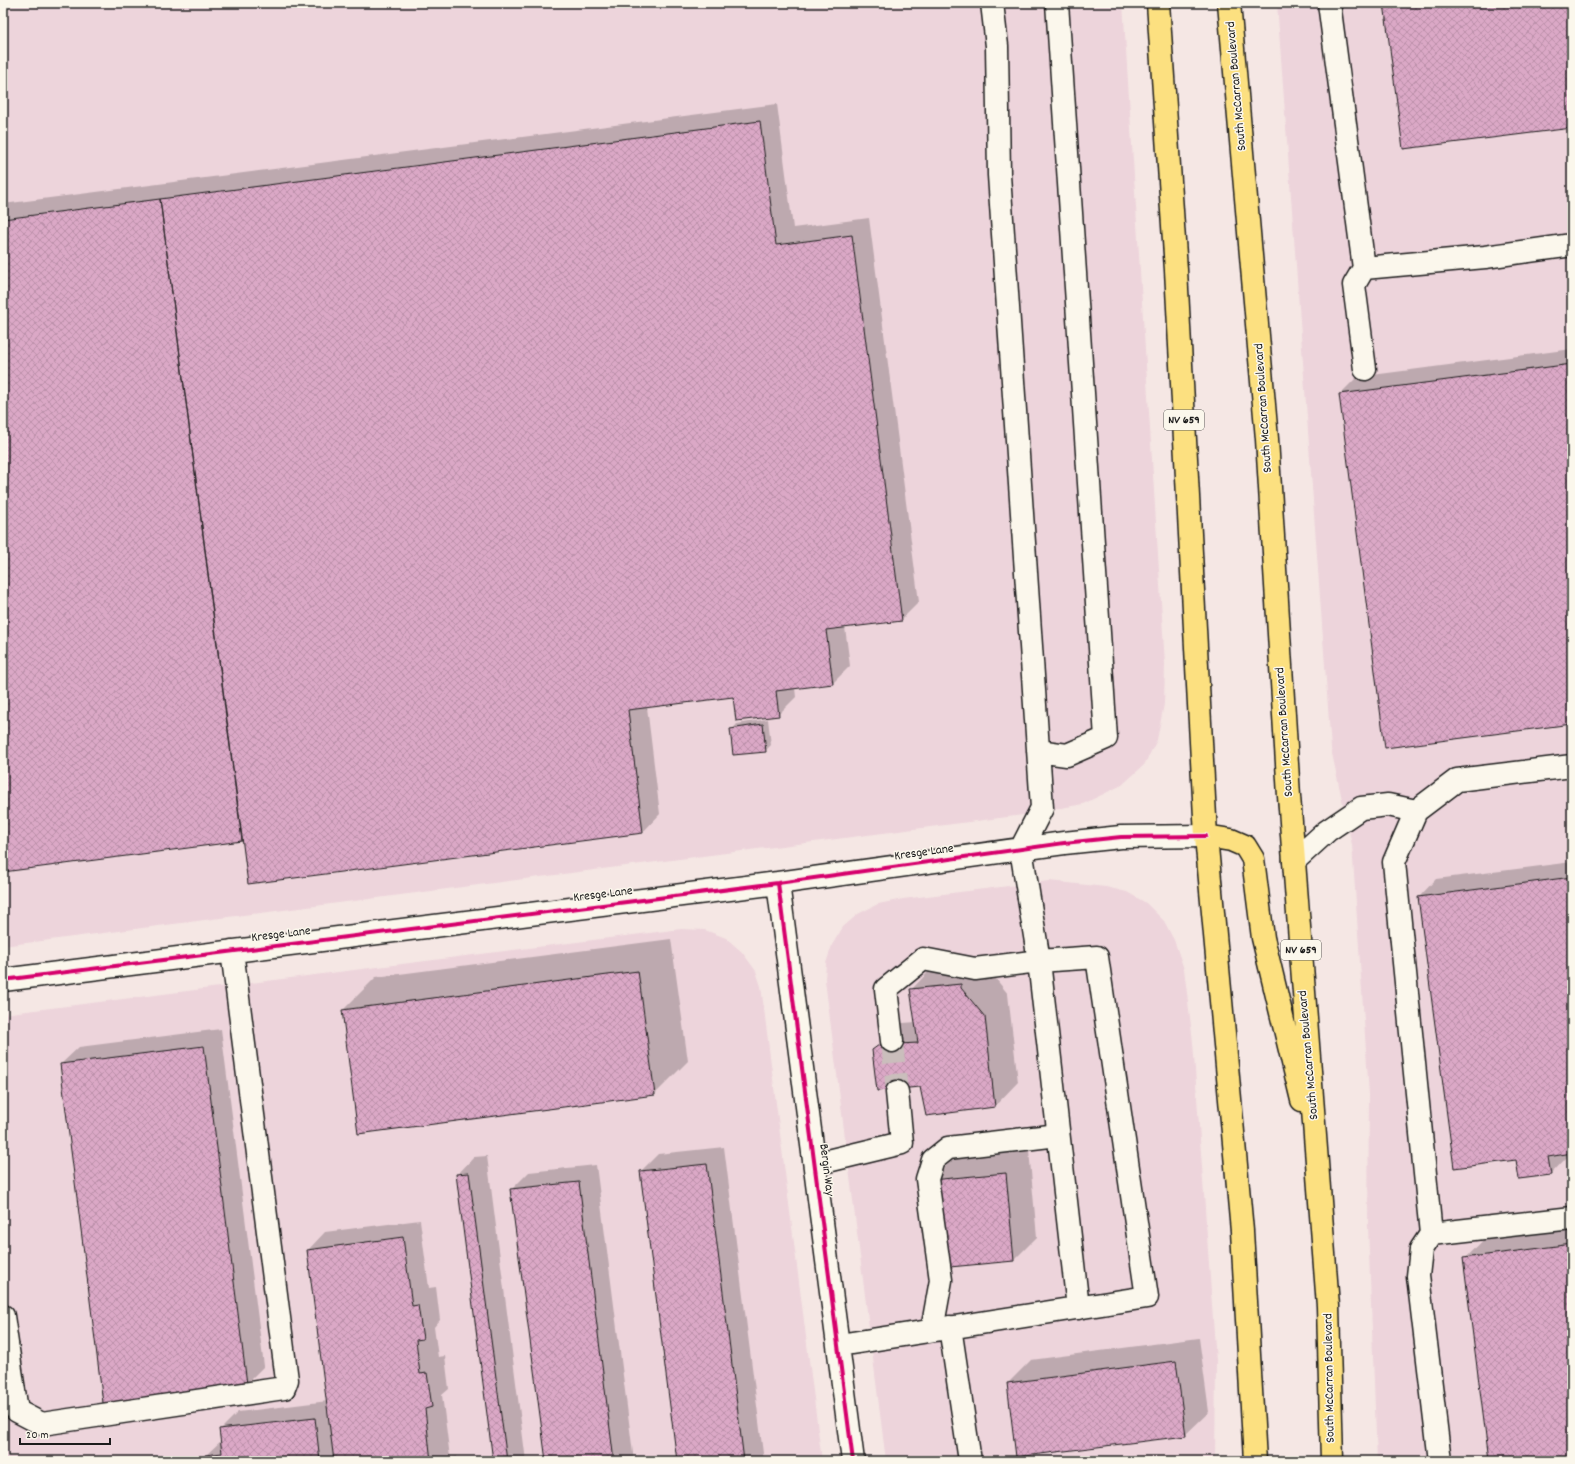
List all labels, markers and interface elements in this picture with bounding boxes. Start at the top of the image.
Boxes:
street label: South McCarran Boulevard [1222,21,1252,151]
street label: South McCarran Boulevard [1250,343,1278,473]
road number: NV 659 [1164,410,1204,430]
street label: South McCarran Boulevard [1271,667,1299,797]
street label: Kresge Lane [893,839,955,867]
street label: Kresge Lane [572,882,634,908]
street label: Kresge Lane [250,922,312,948]
road number: NV 659 [1281,940,1321,960]
street label: South McCarran Boulevard [1294,990,1324,1120]
street label: Bergin Way [813,1143,839,1198]
street label: South McCarran Boulevard [1319,1313,1341,1443]
scale bar [20,1420,110,1446]
text: 20 m [26,1427,49,1444]

